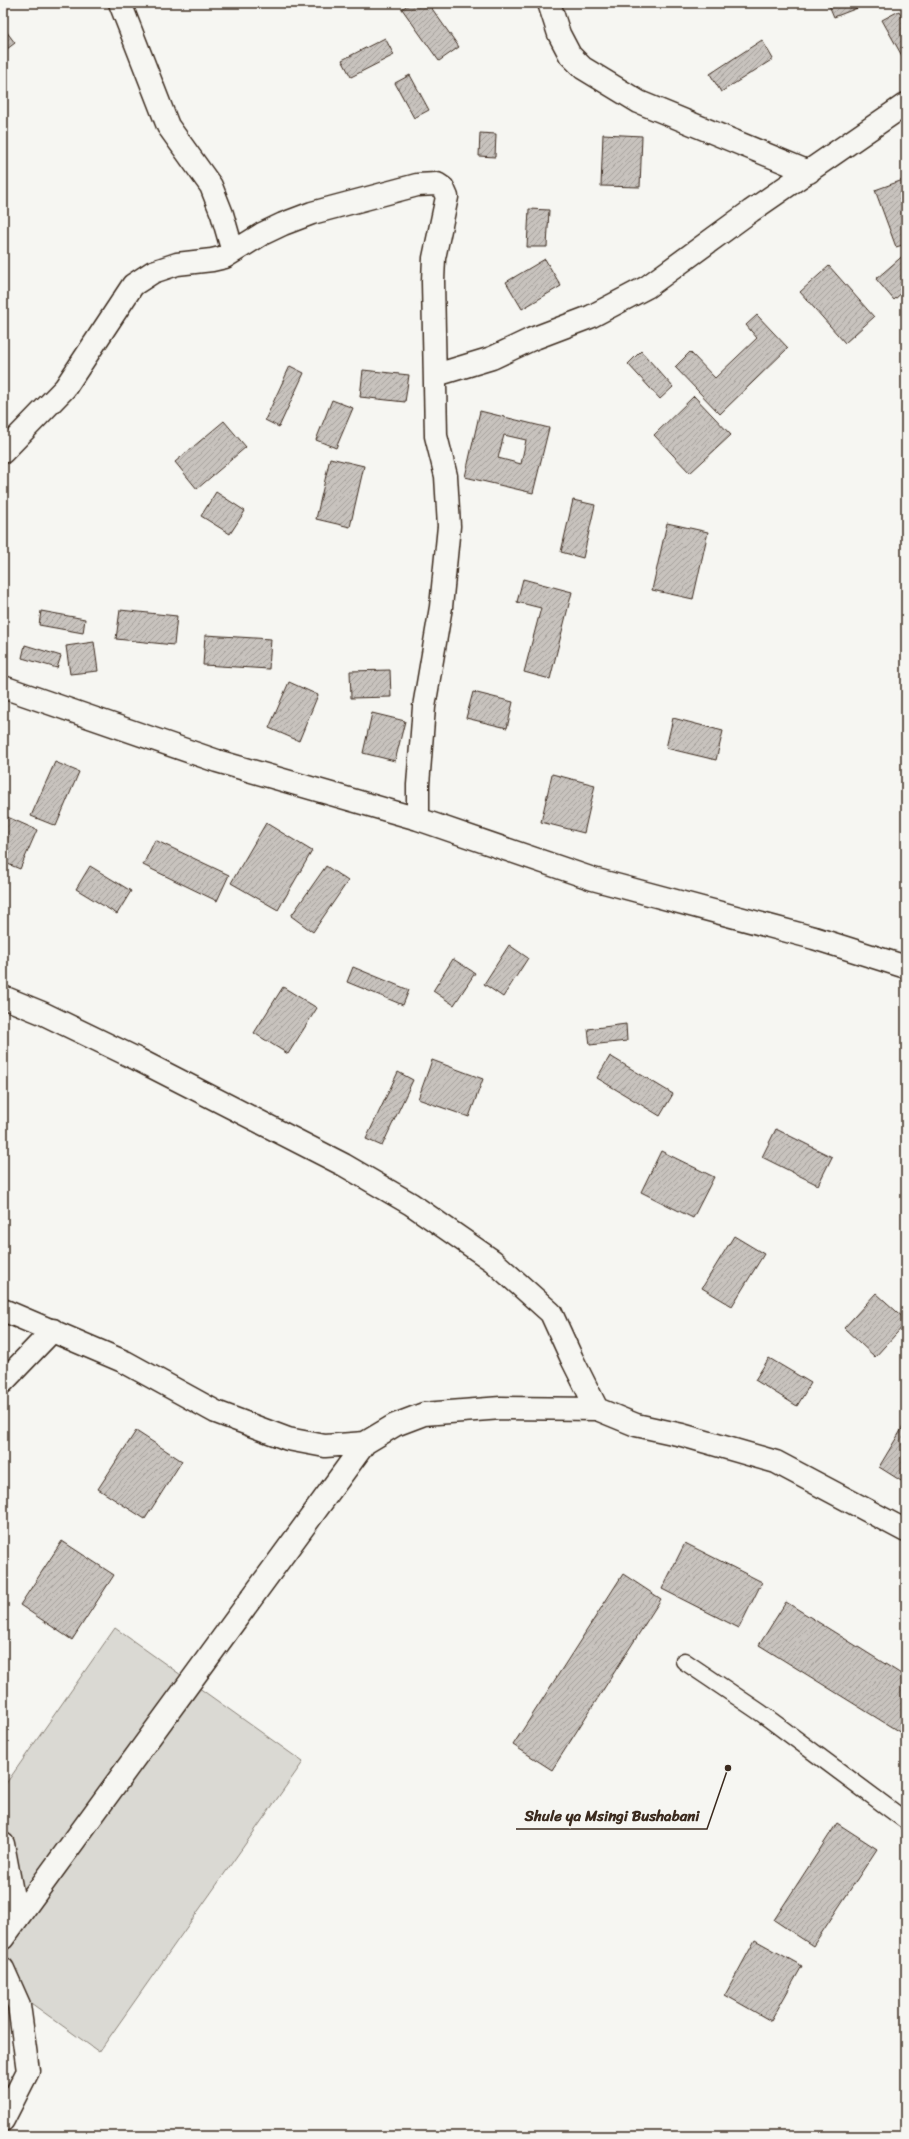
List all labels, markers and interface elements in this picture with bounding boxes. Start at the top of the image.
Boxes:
callout: Shule ya Msingi Bushabani [516,1802,707,1829]
text: Shule ya Msingi Bushabani [524,1803,700,1829]

